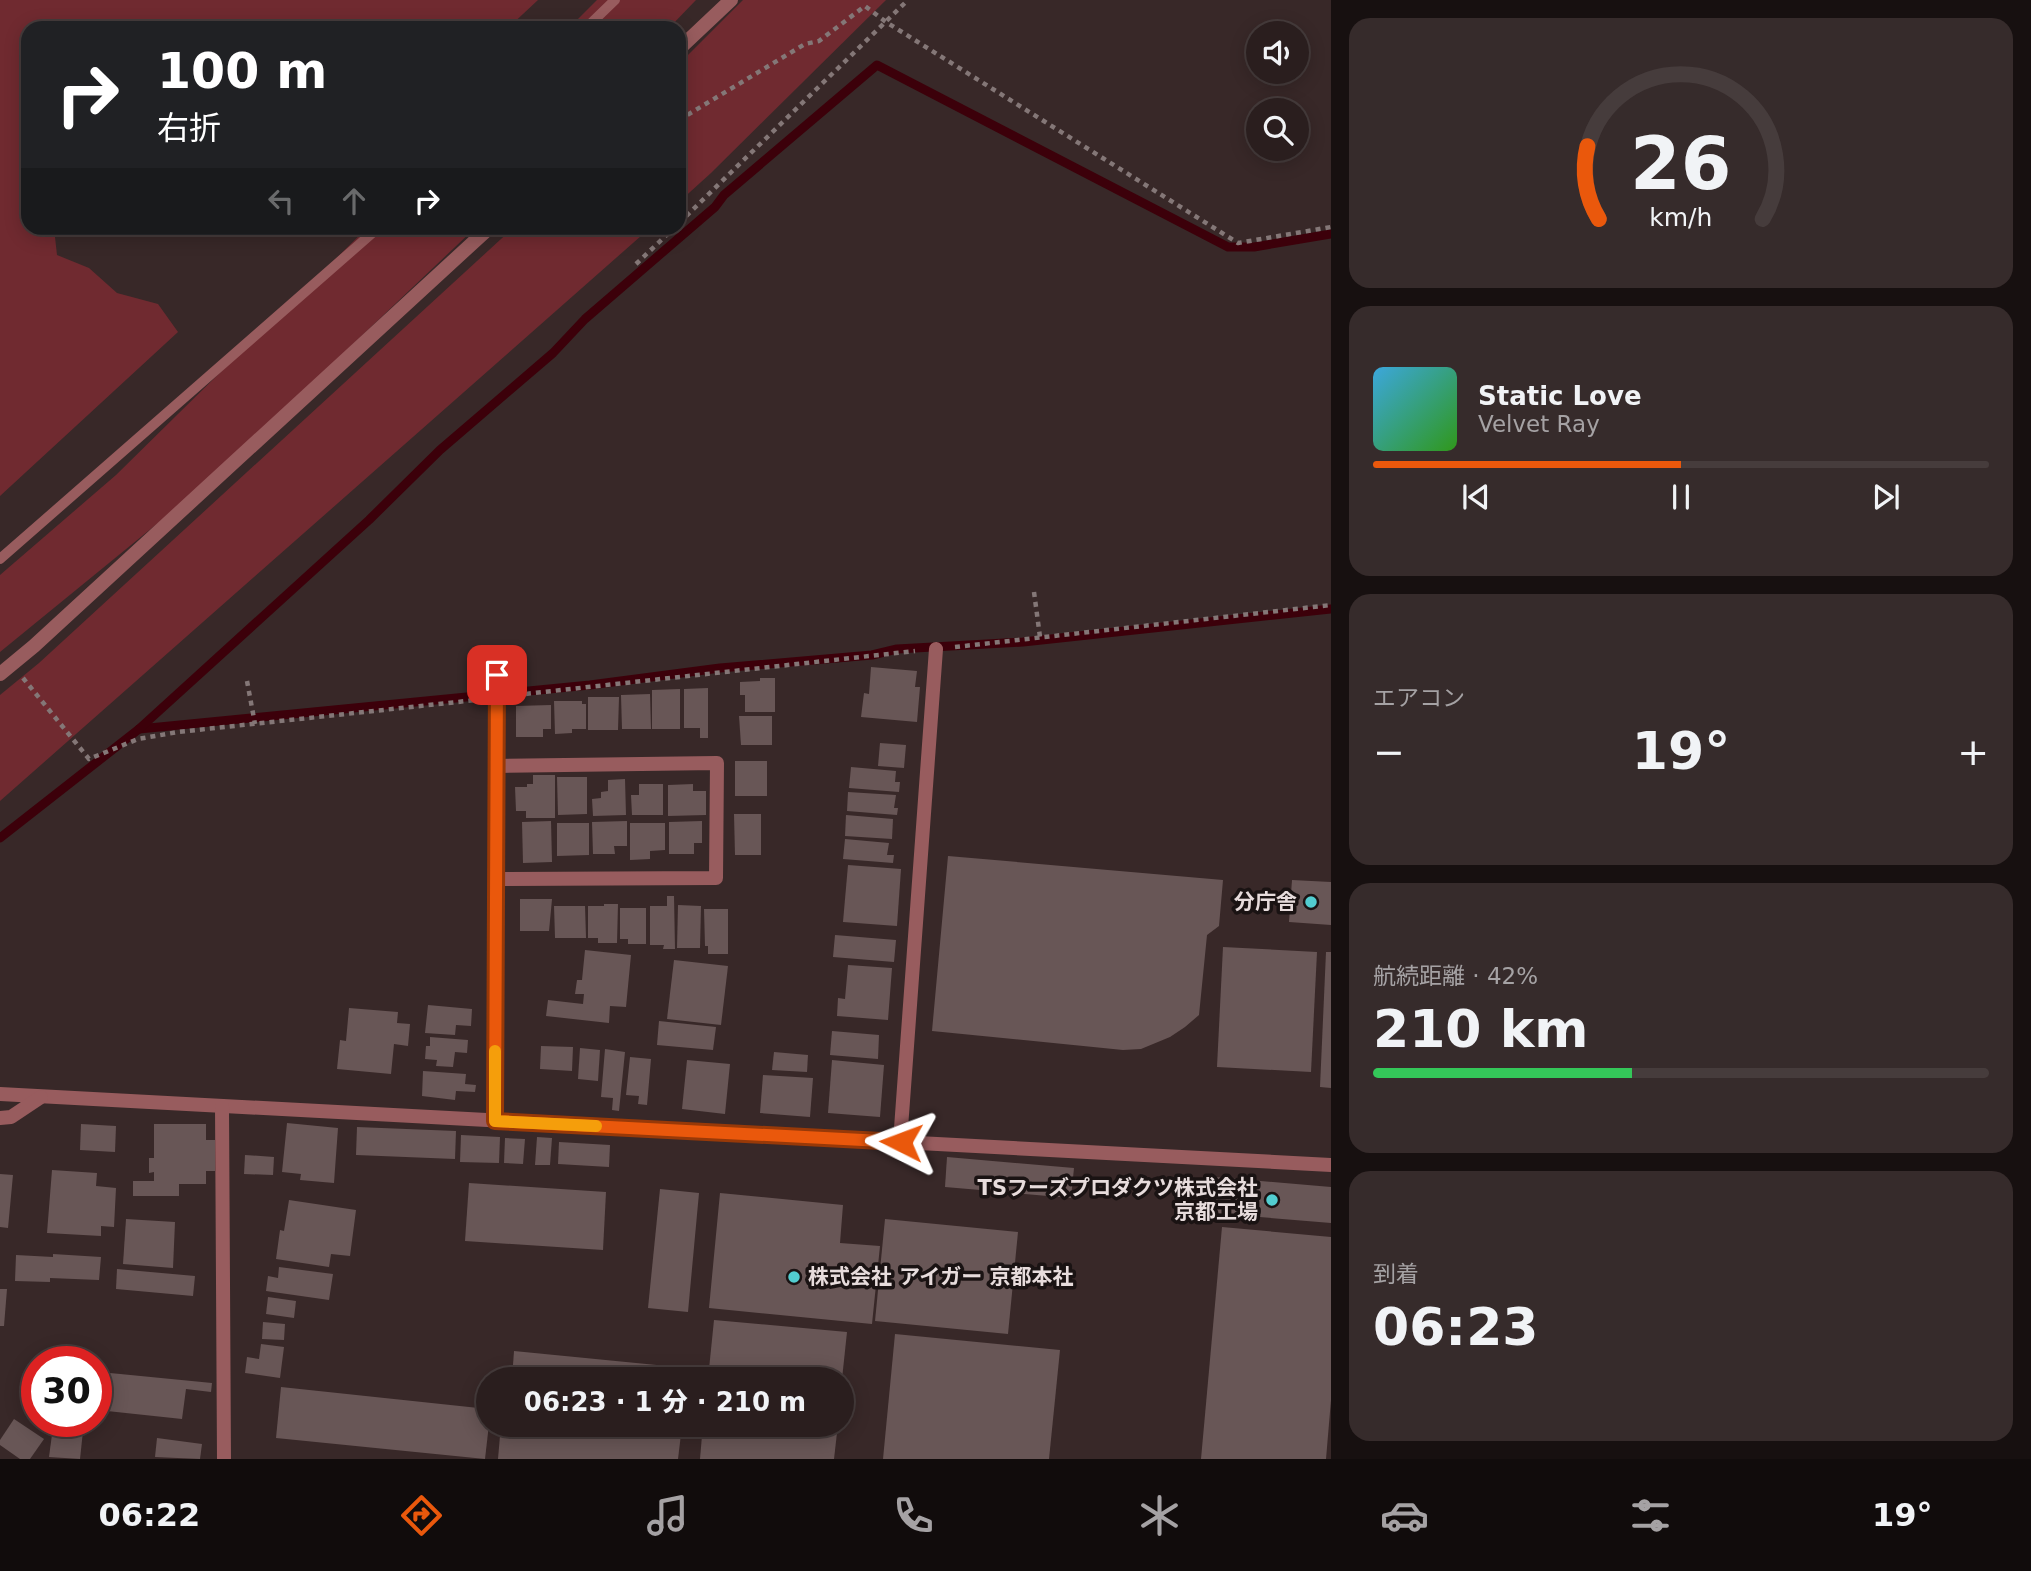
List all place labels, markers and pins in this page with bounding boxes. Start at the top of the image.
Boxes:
pin [467,645,527,705]
place label: 分庁舎 [1234,890,1297,914]
marker: 分庁舎 [1303,894,1319,910]
place label: TSフーズプロダクツ株式会社 京都工場 [978,1176,1258,1224]
marker: TSフーズプロダクツ株式会社 京都工場 [1264,1192,1280,1208]
place label: 株式会社 アイガー 京都本社 [808,1265,1074,1289]
marker: 株式会社 アイガー 京都本社 [786,1269,802,1285]

